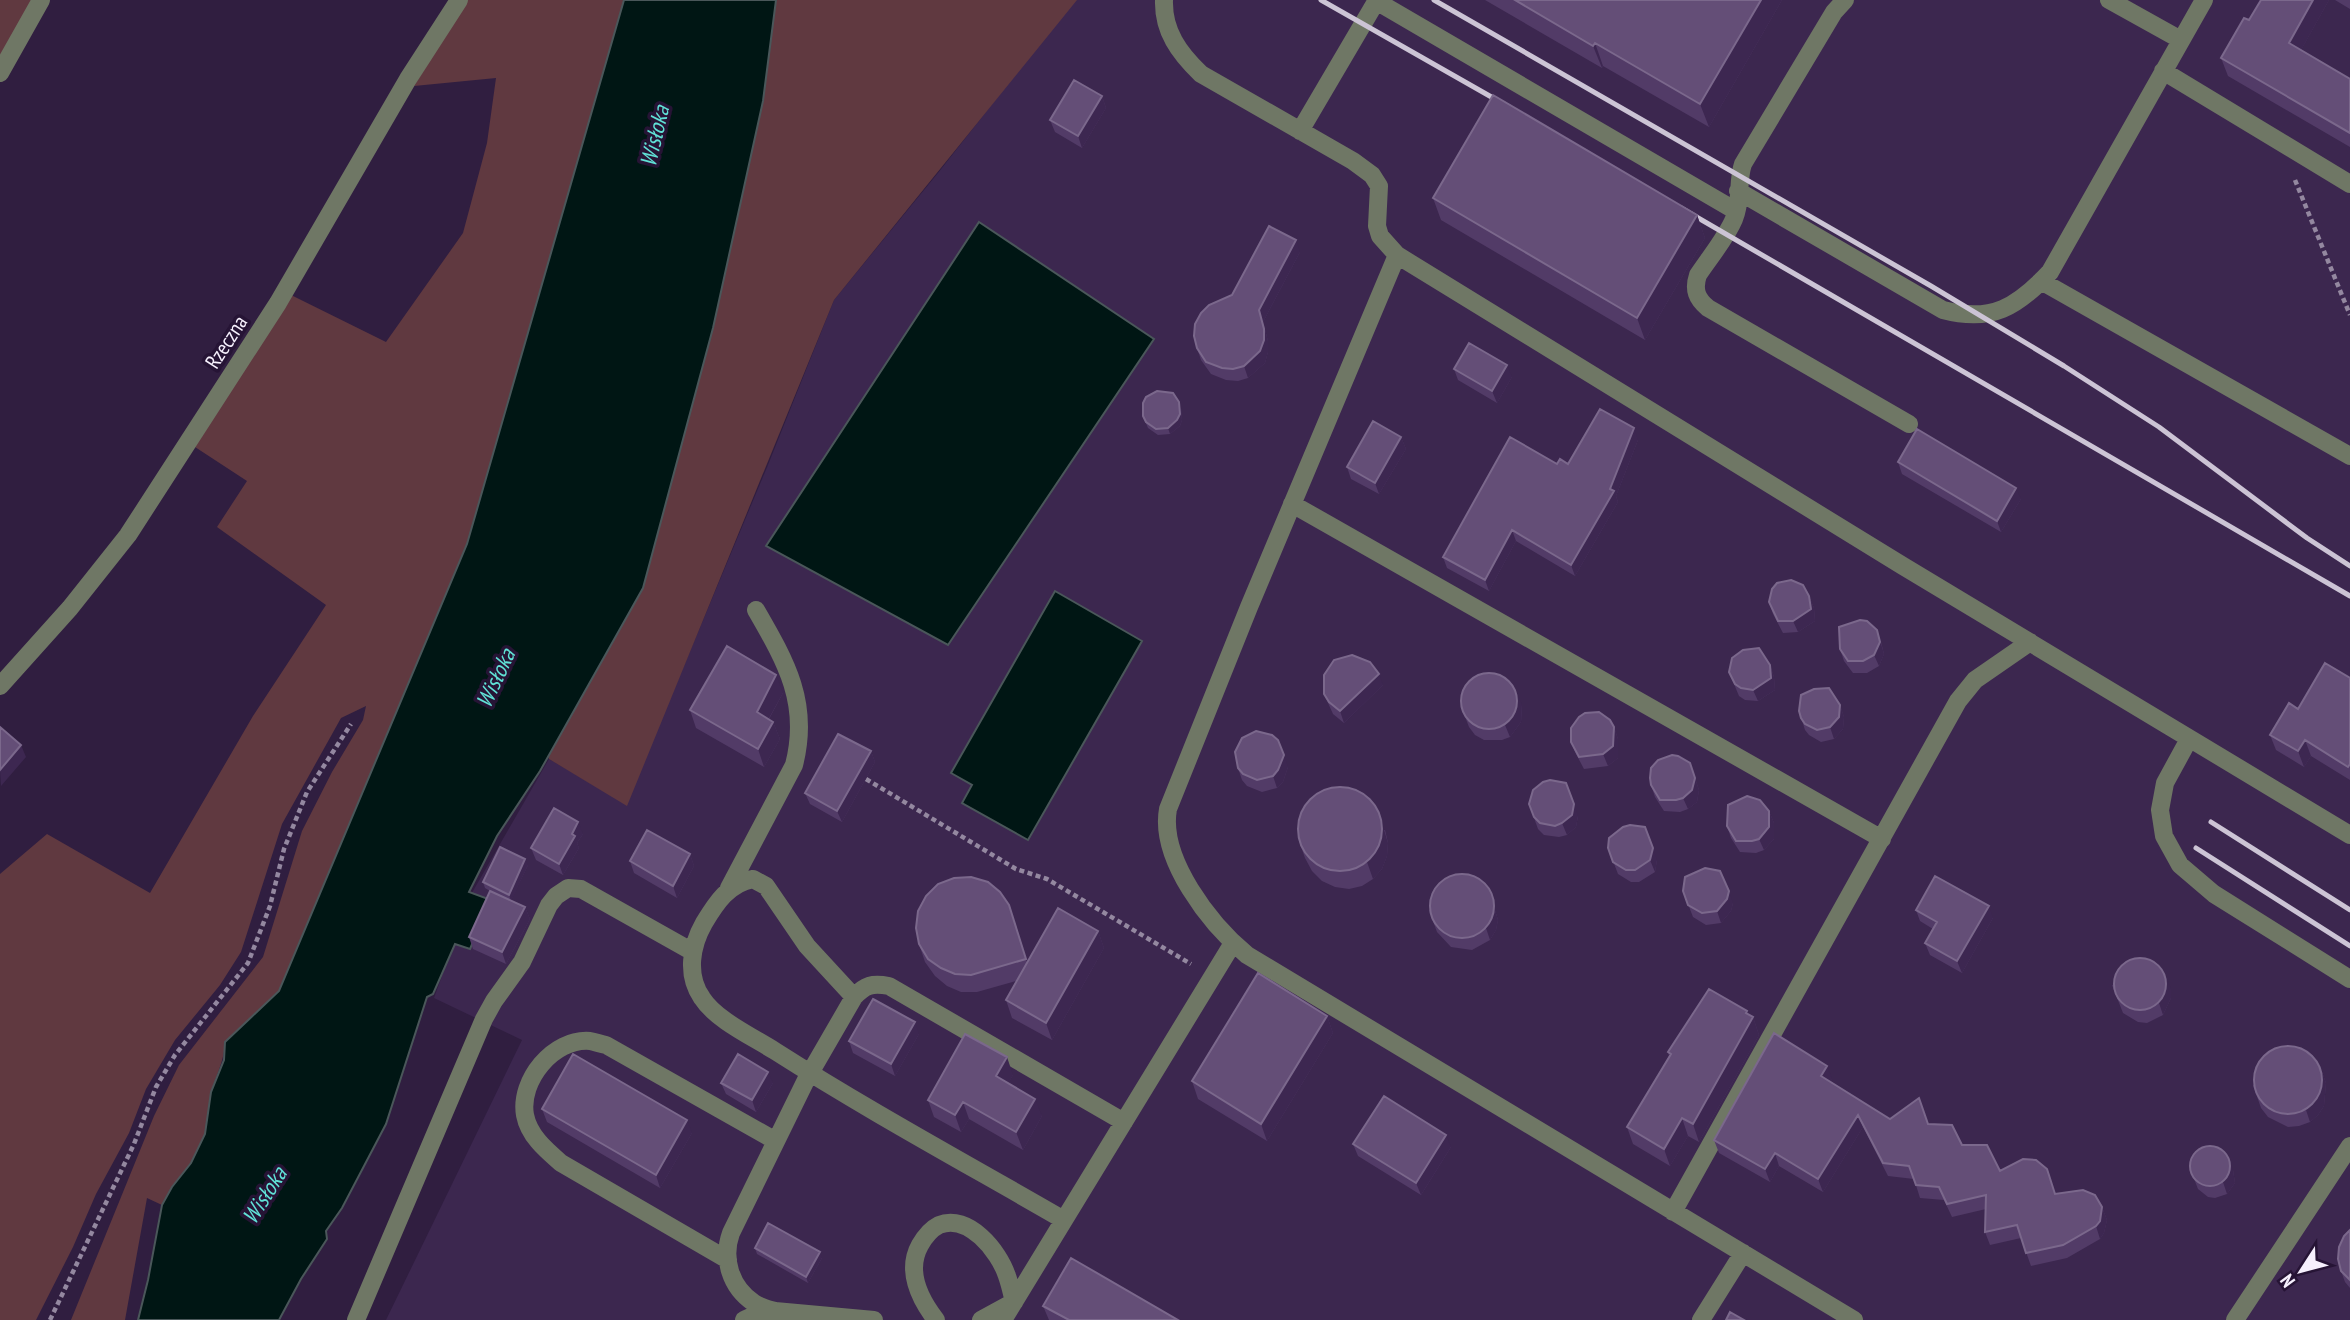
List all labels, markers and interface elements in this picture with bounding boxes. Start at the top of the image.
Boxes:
water label: Wisłoka [633,101,675,169]
street label: Rzeczna [199,310,253,374]
water label: Wisłoka [469,642,522,712]
water label: Wisłoka [235,1160,294,1229]
north arrow [2266,1236,2336,1306]
text: N [2275,1270,2300,1292]

